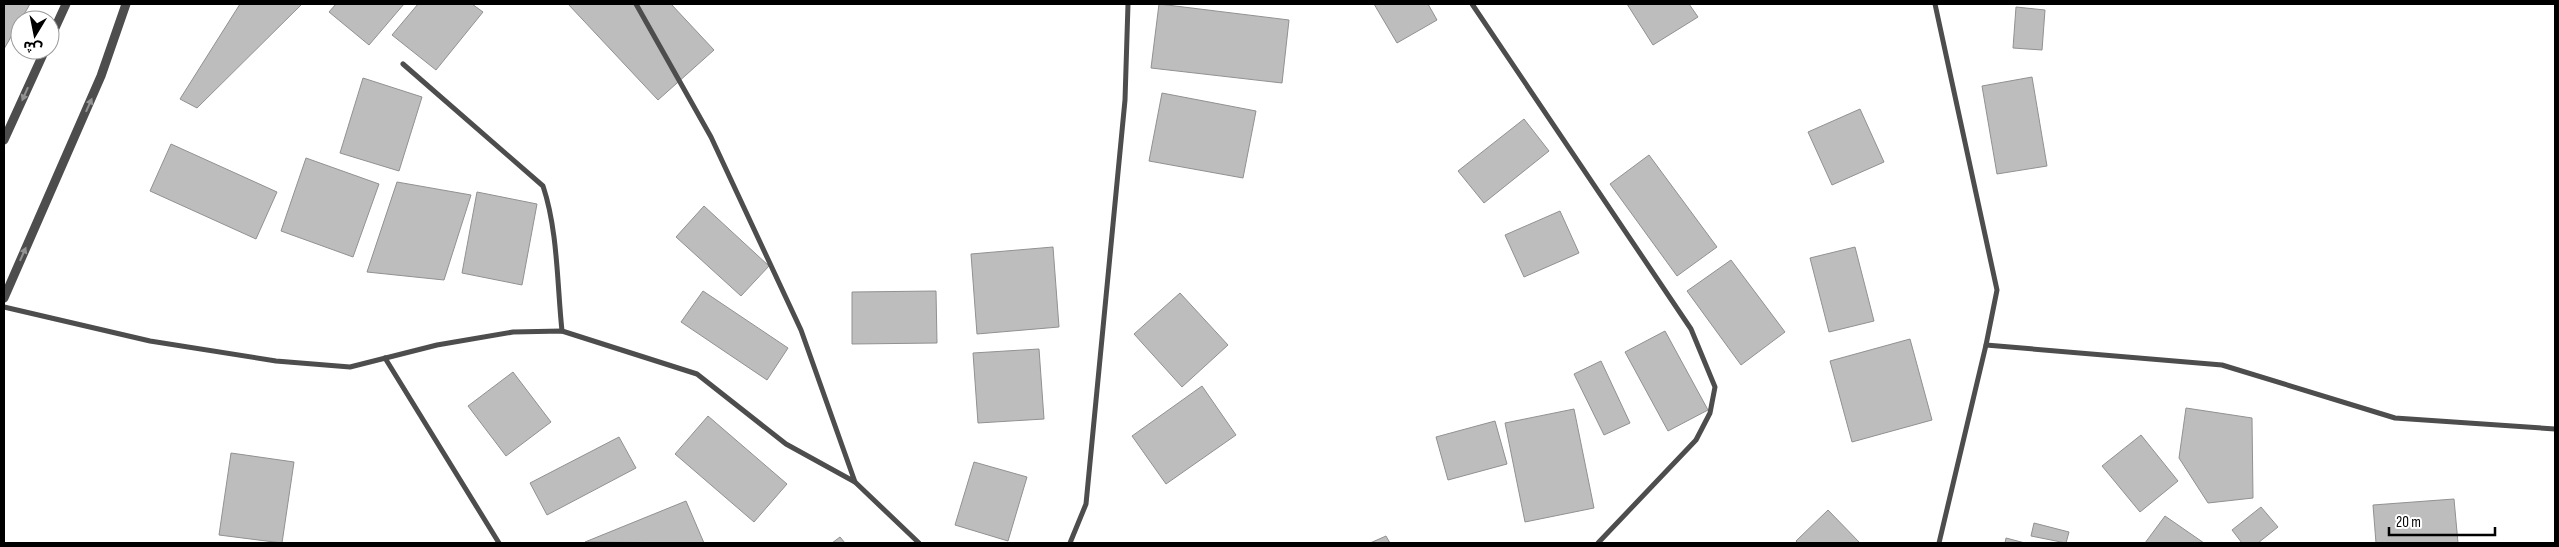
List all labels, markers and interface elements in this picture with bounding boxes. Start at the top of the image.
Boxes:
north arrow [10,10,60,60]
text: ش [22,37,44,57]
one-way arrow [20,87,28,101]
one-way arrow [85,98,93,112]
one-way arrow [20,246,28,261]
scale bar [2389,504,2495,536]
text: 20 m [2396,513,2421,532]

